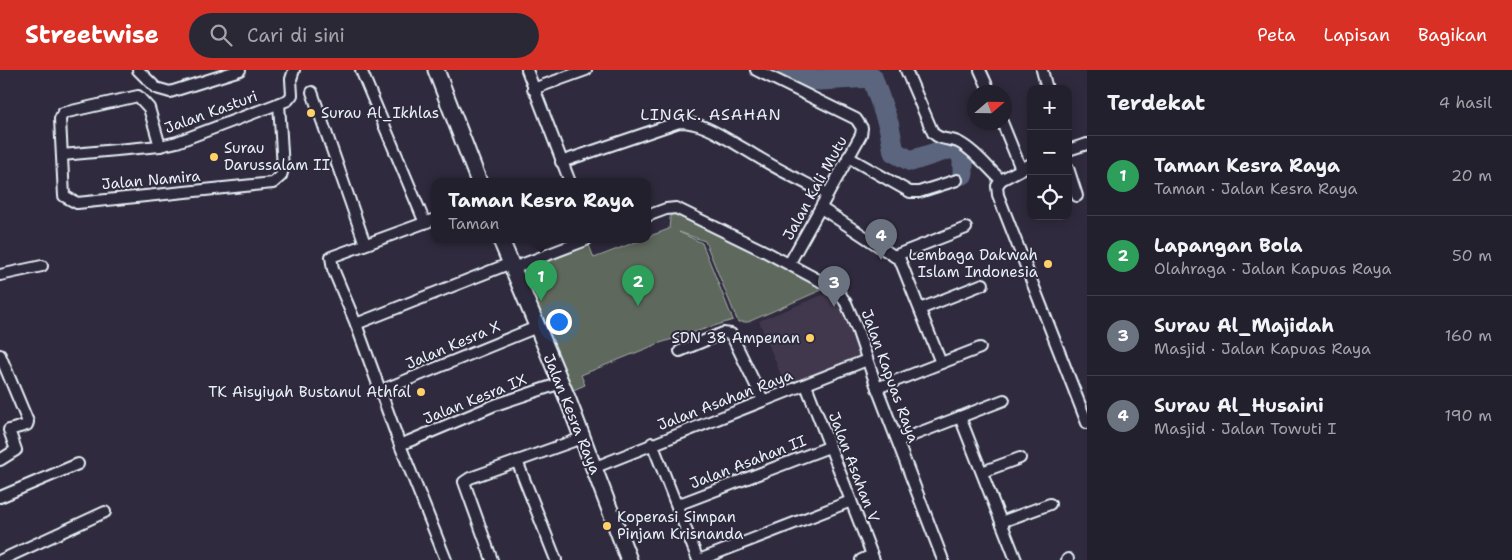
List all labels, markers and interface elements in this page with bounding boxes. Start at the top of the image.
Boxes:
search box [189,13,539,58]
text: Streetwise [25,19,159,51]
icon: search [207,21,235,49]
text: Cari di sini [247,23,345,48]
text: Peta [1257,23,1296,47]
text: Lapisan [1324,23,1390,47]
text: Bagikan [1418,23,1487,47]
north arrow [967,85,1012,130]
map controls [1027,85,1072,220]
button: + [1027,85,1072,130]
street label: Jalan Kasturi [162,86,260,138]
text: Terdekat [1107,89,1205,117]
text: 4 hasil [1439,92,1492,113]
place label: Surau Al_Ikhlas [321,103,439,123]
district label: LINGK. ASAHAN [640,104,782,125]
marker: Surau Al_Ikhlas [305,107,317,119]
button: − [1027,130,1072,175]
street label: Jalan Kali Mutu [778,132,852,244]
place label: Surau Darussalam II [224,138,330,175]
marker: Surau Darussalam II [208,151,220,163]
text: Taman Kesra Raya [1154,153,1340,178]
text: 1 [1119,165,1127,186]
text: 20 m [1451,165,1492,186]
street label: Jalan Namira [101,166,202,194]
button: locate [1027,175,1072,220]
popup [431,178,651,243]
text: Taman · Jalan Kesra Raya [1154,178,1358,199]
text: Taman Kesra Raya [448,188,634,213]
text: Taman [448,213,499,234]
pin: 4 [865,219,897,260]
text: Lapangan Bola [1154,233,1303,258]
place label: Lembaga Dakwah Islam Indonesia [908,245,1039,282]
text: 2 [1117,245,1129,266]
text: 50 m [1452,245,1492,266]
marker: Lembaga Dakwah Islam Indonesia [1042,258,1054,270]
text: Olahraga · Jalan Kapuas Raya [1154,258,1391,279]
pin: 1 [525,260,557,301]
pin: 2 [622,265,654,306]
pin: 3 [818,266,850,307]
street label: Jalan Kapuas Raya [857,307,924,446]
your location [546,309,572,335]
text: Surau Al_Majidah [1154,313,1334,338]
street label: Jalan Kesra X [403,316,504,374]
text: 3 [1117,325,1129,346]
text: 160 m [1445,325,1492,346]
place label: SDN 38 Ampenan [671,328,800,348]
marker: SDN 38 Ampenan [804,332,816,344]
text: Masjid · Jalan Kapuas Raya [1154,338,1371,359]
street label: Jalan Kesra Raya [539,351,606,478]
street label: Jalan Asahan Raya [655,365,796,435]
street label: Jalan Kesra IX [420,369,530,429]
place label: TK Aisyiyah Bustanul Athfal [208,382,411,402]
marker: TK Aisyiyah Bustanul Athfal [415,386,427,398]
text: Surau Al_Husaini [1154,393,1324,418]
text: 4 [1117,405,1129,426]
text: 190 m [1445,405,1492,426]
street label: Jalan Asahan V [824,409,884,525]
text: Masjid · Jalan Towuti I [1154,418,1336,439]
street label: Jalan Asahan II [687,431,809,493]
place label: Koperasi Simpan Pinjam Krisnanda [617,507,744,544]
marker: Koperasi Simpan Pinjam Krisnanda [601,520,613,532]

